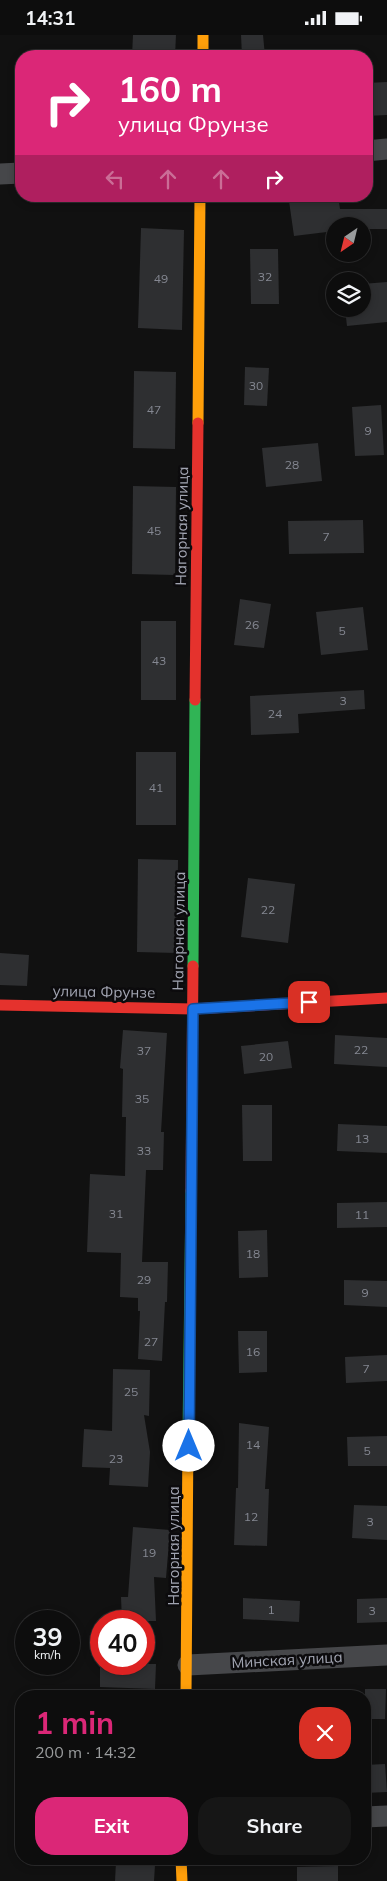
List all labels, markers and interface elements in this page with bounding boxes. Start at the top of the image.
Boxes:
text: 14:31 [25,6,75,30]
text: 160 m [118,67,222,111]
icon: right [35,70,100,135]
text: улица Фрунзе [118,110,269,138]
icon: left [101,165,129,193]
icon: ahead [154,165,182,193]
icon: ahead [207,165,235,193]
icon: right [260,165,288,193]
north arrow [326,217,371,263]
map controls [326,217,371,317]
house number: 32 [258,269,272,284]
house number: 49 [154,271,168,286]
button: layers [326,272,371,317]
house number: 30 [249,378,263,393]
house number: 47 [147,402,161,417]
house number: 9 [364,423,372,438]
house number: 28 [285,457,299,472]
street label: Нагорная улица [171,466,192,586]
house number: 45 [147,523,161,538]
house number: 7 [322,529,330,544]
house number: 26 [245,617,259,632]
house number: 5 [338,623,346,638]
house number: 43 [152,653,166,668]
house number: 3 [339,693,347,708]
house number: 24 [268,706,282,721]
house number: 41 [149,780,163,795]
street label: Нагорная улица [168,871,189,991]
house number: 22 [261,902,275,917]
street label: улица Фрунзе [52,981,156,1002]
pin [288,981,330,1023]
icon: arrive [295,988,323,1016]
house number: 22 [354,1042,368,1057]
house number: 37 [137,1043,151,1058]
house number: 20 [259,1049,273,1064]
house number: 35 [135,1091,149,1106]
house number: 13 [355,1131,369,1146]
house number: 33 [137,1143,151,1158]
house number: 31 [109,1206,123,1221]
house number: 11 [355,1207,369,1222]
house number: 18 [246,1246,260,1261]
house number: 29 [137,1272,151,1287]
house number: 9 [361,1285,369,1300]
house number: 27 [144,1334,158,1349]
house number: 16 [246,1344,260,1359]
house number: 7 [362,1361,370,1376]
house number: 25 [124,1384,138,1399]
position arrow [162,1419,214,1471]
house number: 14 [246,1437,260,1452]
house number: 5 [363,1443,371,1458]
house number: 23 [109,1451,123,1466]
street label: Нагорная улица [164,1486,183,1606]
house number: 12 [244,1509,258,1524]
house number: 3 [366,1514,374,1529]
house number: 19 [142,1545,156,1560]
house number: 1 [267,1602,275,1617]
house number: 3 [368,1603,376,1618]
speed limit sign: 40 [90,1610,155,1675]
text: 39 [32,1621,63,1652]
text: km/h [34,1647,61,1662]
street label: Минская улица [231,1647,343,1672]
text: 1 min [35,1704,114,1742]
button: close [299,1707,351,1759]
text: 200 m · 14:32 [35,1742,136,1762]
button: Exit [35,1797,188,1855]
button: Share [198,1797,351,1855]

